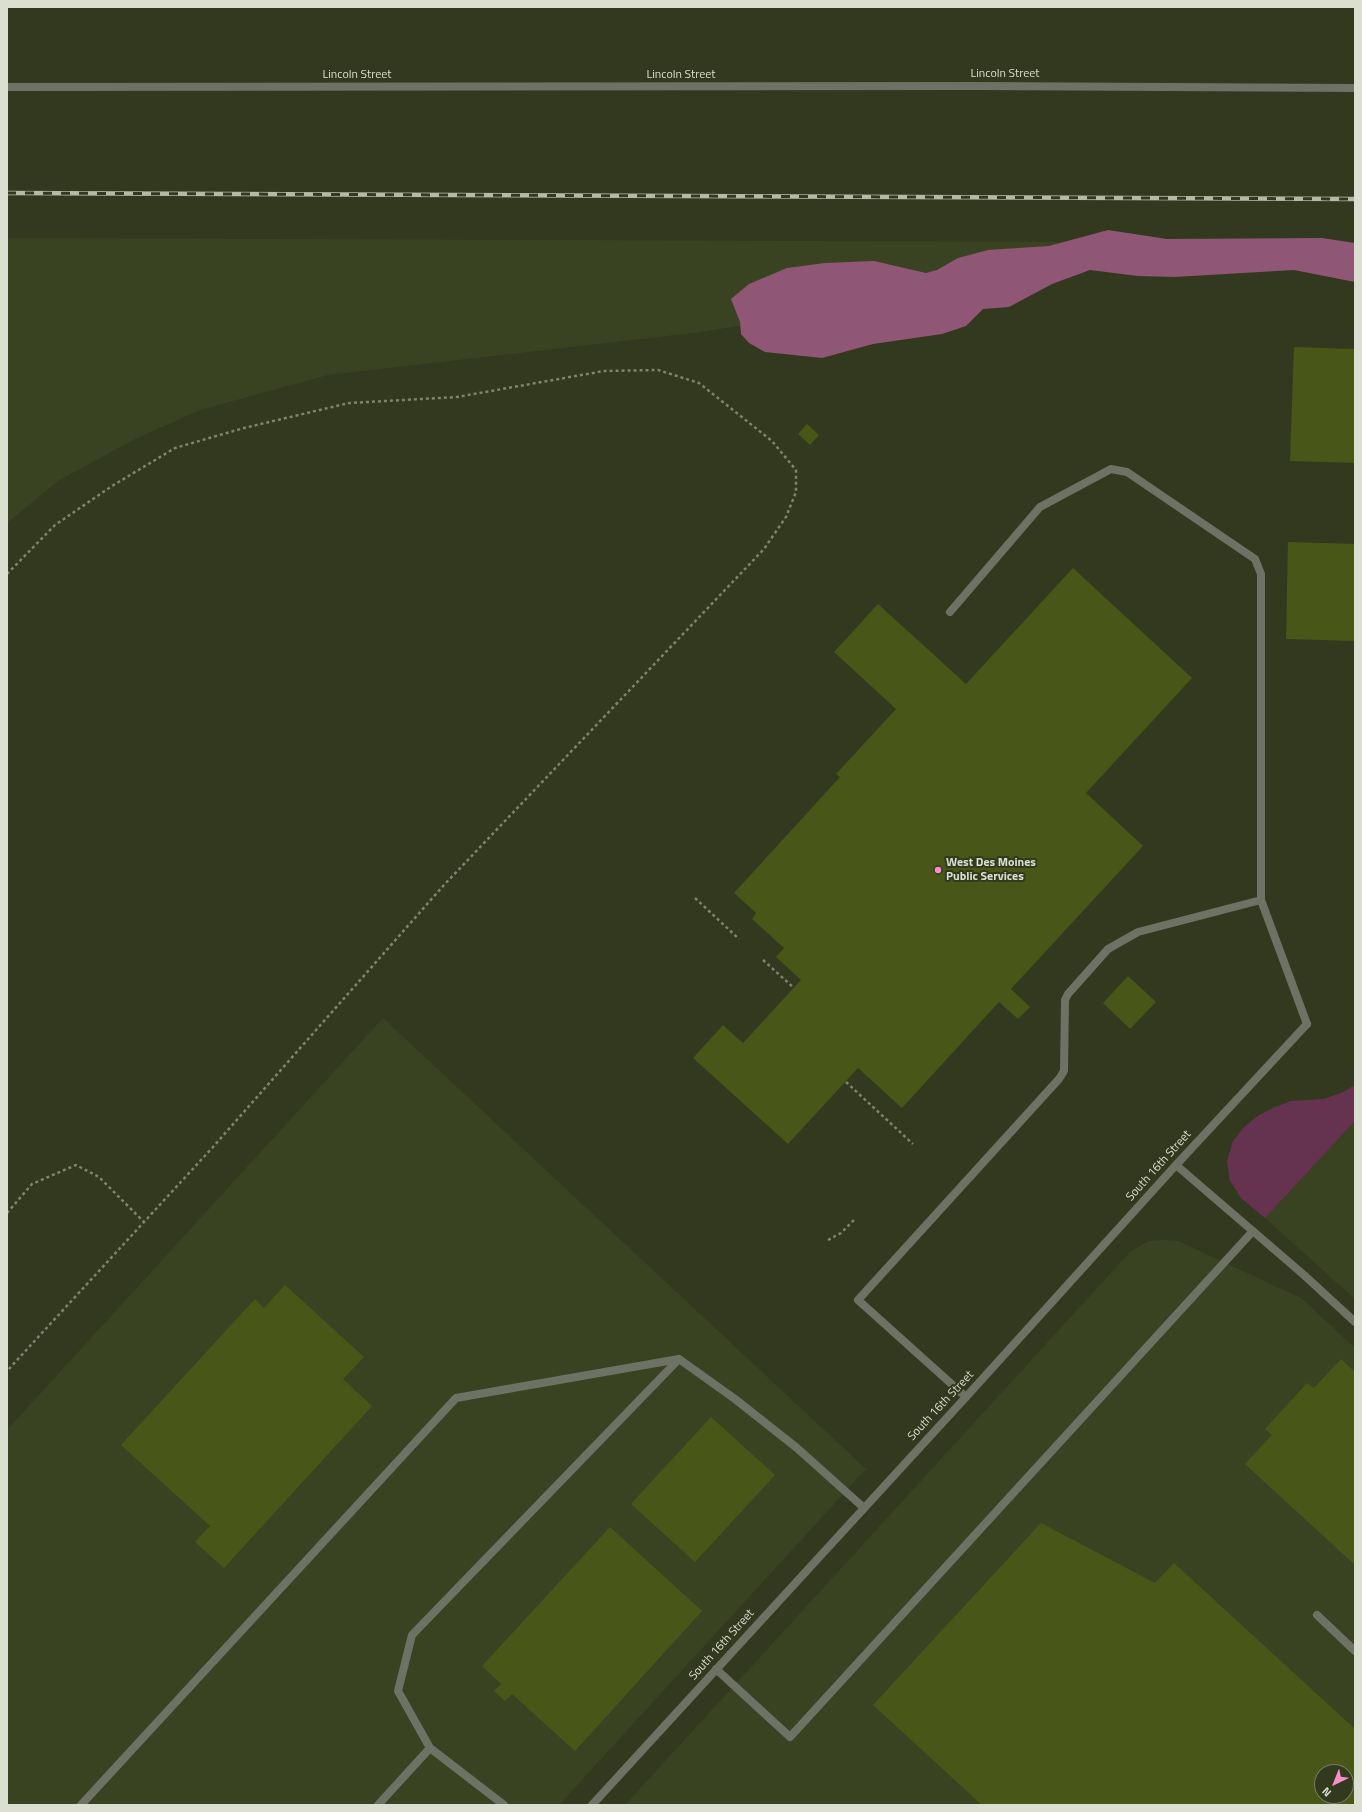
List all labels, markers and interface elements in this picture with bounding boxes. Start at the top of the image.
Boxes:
street label: Lincoln Street [970,67,1040,81]
street label: Lincoln Street [322,68,392,82]
street label: Lincoln Street [646,68,716,82]
place label: West Des Moines Public Services [946,856,1036,884]
marker: West Des Moines Public Services [933,865,943,875]
street label: South 16th Street [1123,1128,1195,1204]
street label: South 16th Street [905,1368,977,1444]
street label: South 16th Street [686,1607,758,1683]
north arrow [1314,1764,1354,1804]
text: N [1318,1784,1335,1800]

